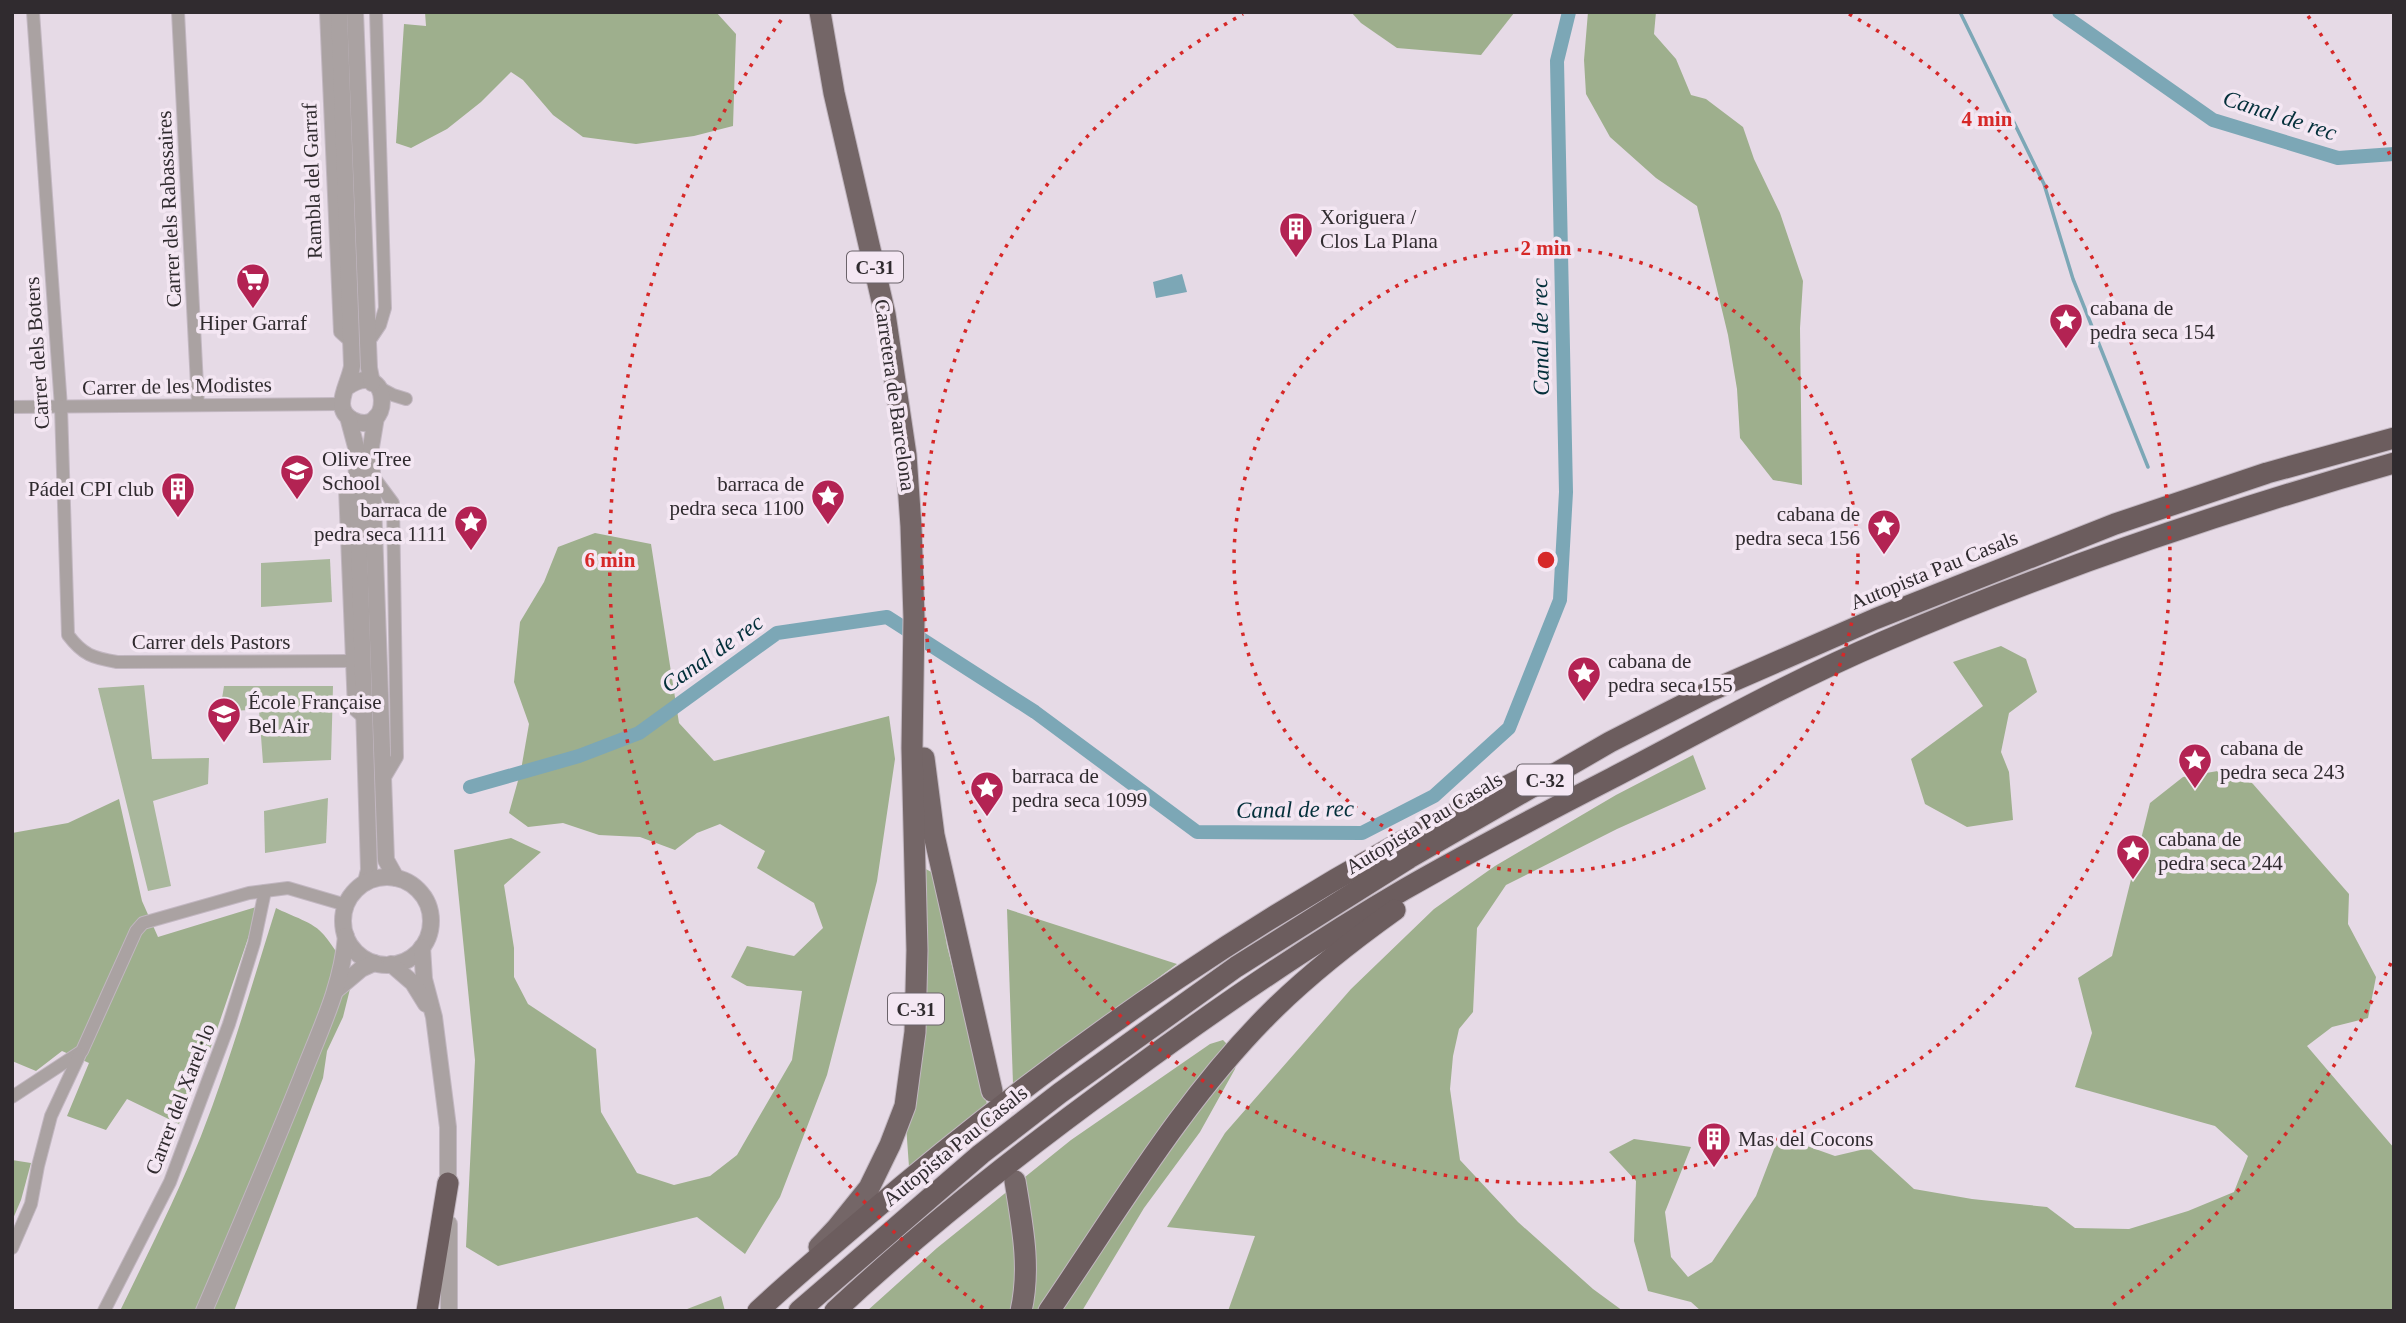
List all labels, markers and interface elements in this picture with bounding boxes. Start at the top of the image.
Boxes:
water label: Canal de rec [2220,85,2340,146]
street label: Rambla del Garraf [297,102,327,260]
text: 4 min [1962,107,2013,131]
street label: Carrer dels Rabassaires [152,110,186,308]
place label: Xoriguera / Clos La Plana [1320,205,1438,253]
building icon: Xoriguera / Clos La Plana [1277,210,1315,259]
text: 2 min [1521,236,1572,260]
road number: C-31 [847,252,903,282]
supermarket icon: Hiper Garraf [234,261,272,310]
street label: Carrer dels Boters [20,276,54,430]
water label: Canal de rec [1527,278,1554,396]
place label: cabana de pedra seca 154 [2090,296,2215,344]
street label: Carretera de Barcelona [870,297,920,493]
place icon: cabana de pedra seca 154 [2047,301,2085,350]
place label: Hiper Garraf [199,311,307,335]
street label: Carrer de les Modistes [82,372,272,400]
place label: Olive Tree School [322,447,411,495]
school or university icon: Olive Tree School [278,452,316,501]
building icon: Pádel CPI club [159,470,197,519]
place label: barraca de pedra seca 1100 [670,472,804,520]
place label: Pádel CPI club [28,477,154,501]
place icon: barraca de pedra seca 1100 [809,477,847,526]
place label: barraca de pedra seca 1111 [314,498,447,546]
place label: cabana de pedra seca 156 [1735,502,1860,550]
place icon: barraca de pedra seca 1111 [452,503,490,552]
place icon: cabana de pedra seca 156 [1865,507,1903,556]
street label: Autopista Pau Casals [1847,525,2021,615]
text: 6 min [585,548,636,572]
centre of rings [1534,548,1558,572]
water label: Canal de rec [657,609,768,697]
street label: Carrer dels Pastors [132,630,290,654]
place label: cabana de pedra seca 155 [1608,649,1733,697]
place icon: cabana de pedra seca 155 [1565,654,1603,703]
place label: École Française Bel Air [248,690,382,738]
school or university icon: École Française Bel Air [205,695,243,744]
place label: cabana de pedra seca 243 [2220,736,2345,784]
place icon: cabana de pedra seca 243 [2176,741,2214,790]
place label: barraca de pedra seca 1099 [1012,764,1147,812]
road number: C-32 [1517,764,1573,796]
street label: Autopista Pau Casals [1341,767,1507,879]
place icon: barraca de pedra seca 1099 [968,769,1006,818]
water label: Canal de rec [1236,796,1354,823]
place label: cabana de pedra seca 244 [2158,827,2283,875]
place icon: cabana de pedra seca 244 [2114,832,2152,881]
road number: C-31 [888,993,944,1024]
street label: Carrer del Xarel·lo [140,1020,220,1178]
street label: Autopista Pau Casals [878,1081,1032,1211]
building icon: Mas del Cocons [1695,1120,1733,1169]
place label: Mas del Cocons [1738,1127,1873,1151]

